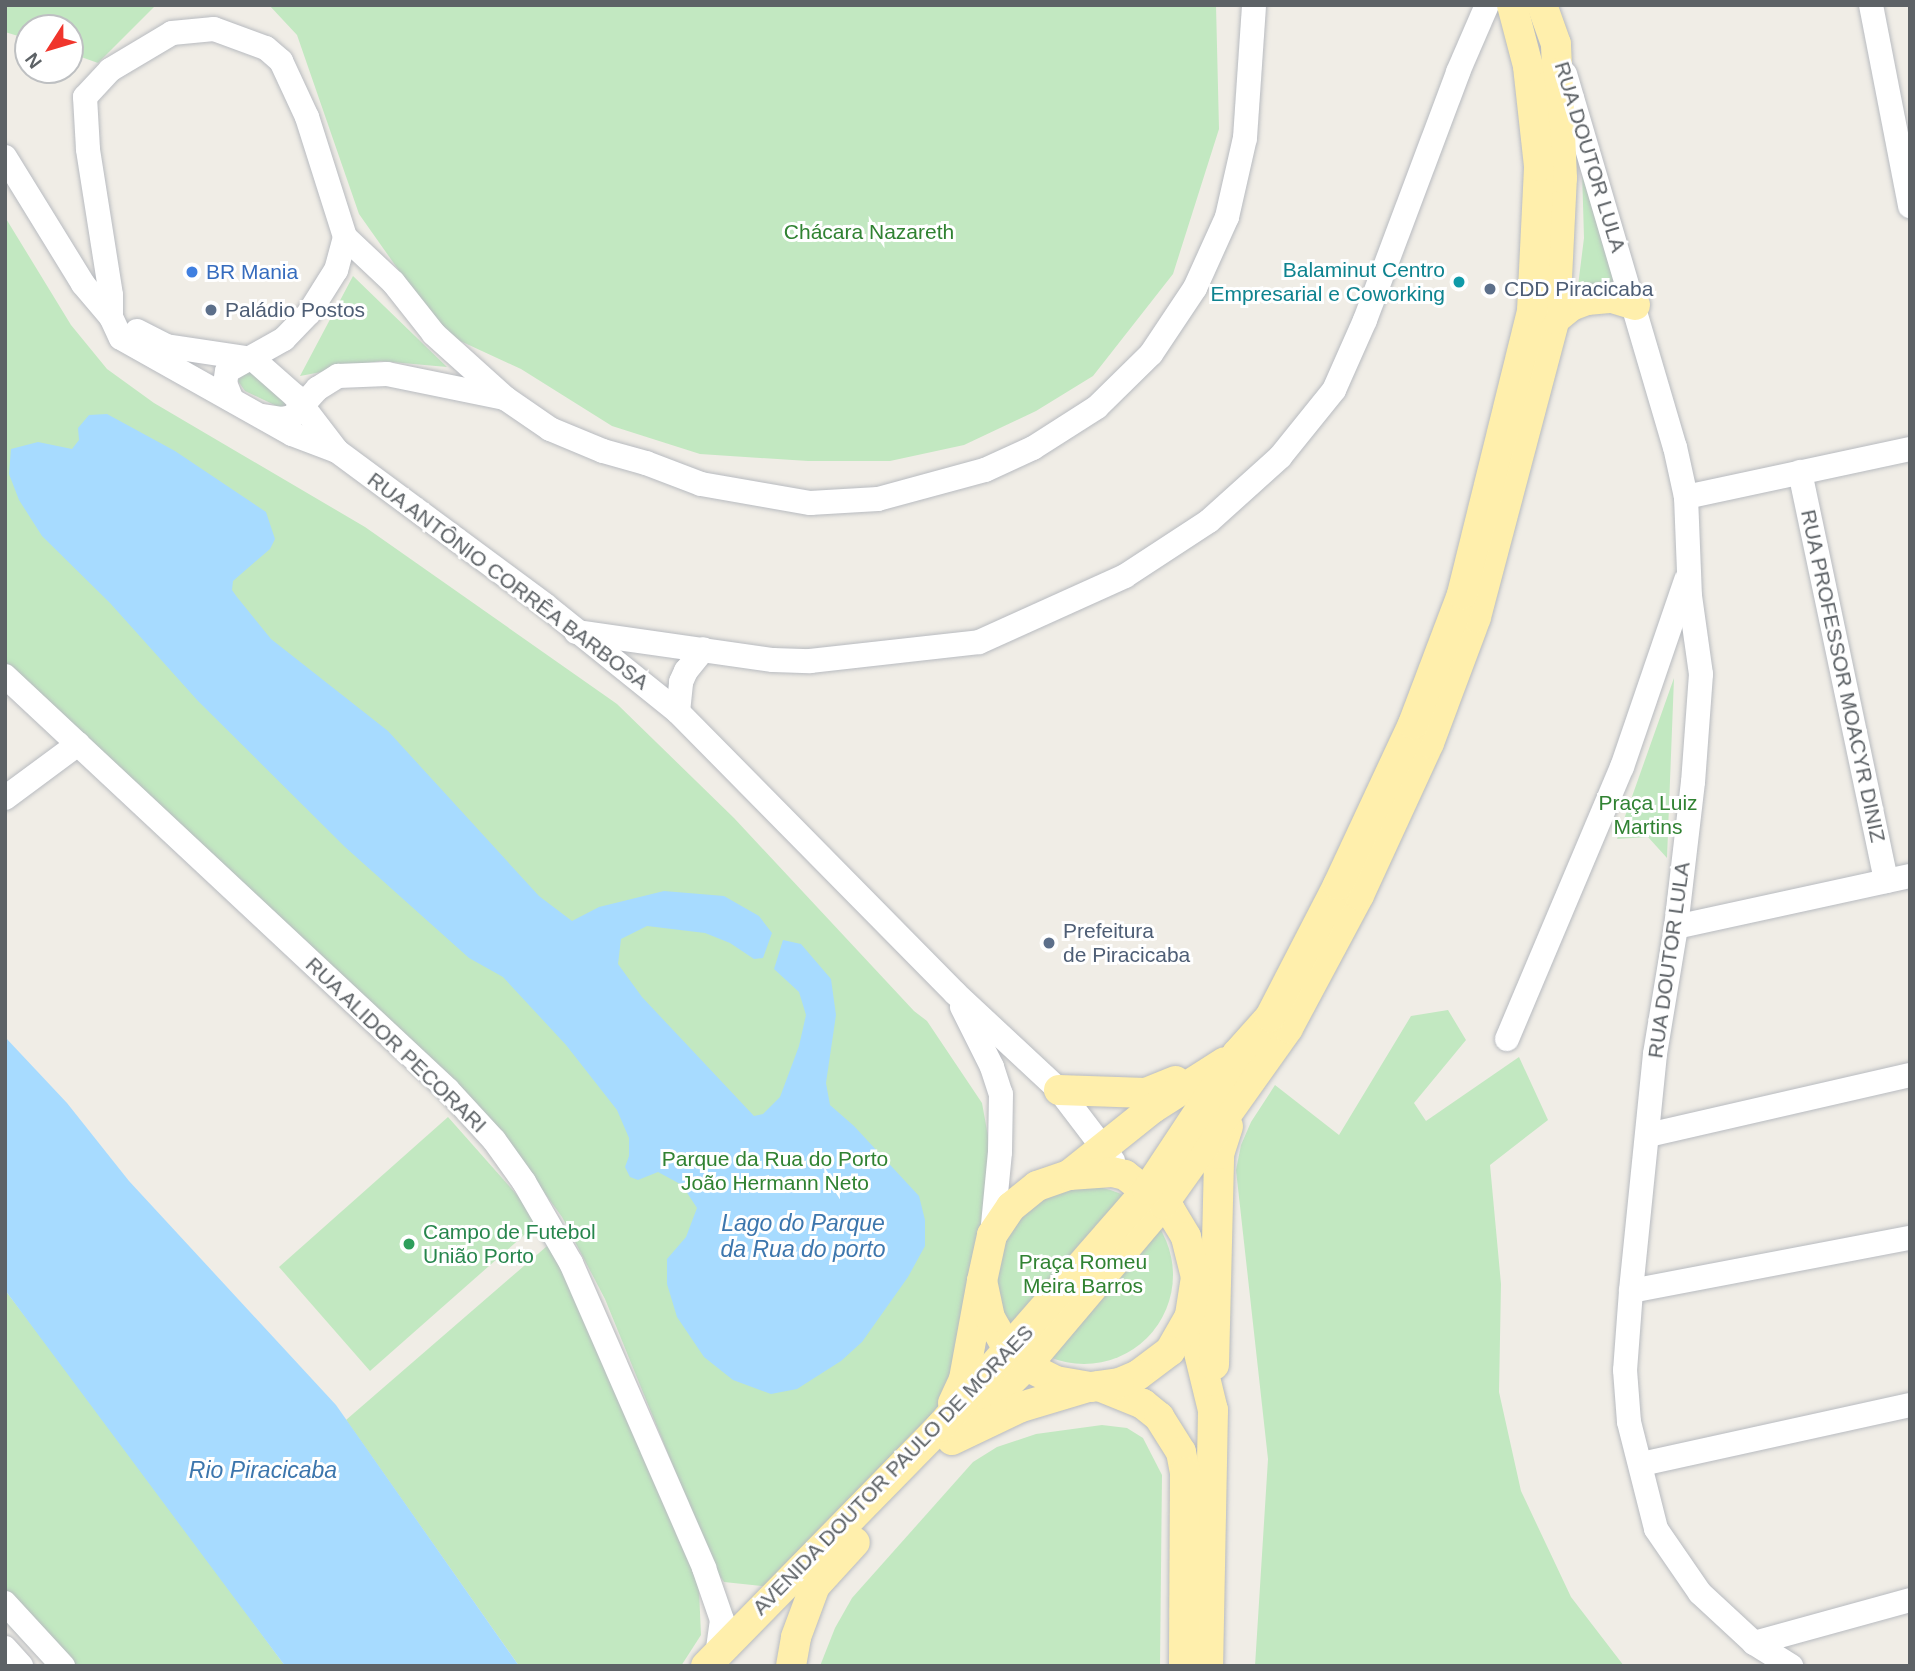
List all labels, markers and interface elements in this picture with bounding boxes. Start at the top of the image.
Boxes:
north arrow [14,14,84,84]
text: N [21,49,46,73]
street label: RUA DOUTOR LULA [1549,58,1631,256]
park label: Chácara Nazareth [784,219,954,245]
place label: Balaminut Centro Empresarial e Coworking [1210,257,1445,307]
place label: BR Mania [206,259,298,285]
marker: BR Mania [184,264,200,280]
marker: Balaminut Centro Empresarial e Coworking [1451,274,1467,290]
place label: CDD Piracicaba [1504,276,1653,302]
marker: CDD Piracicaba [1482,281,1498,297]
place label: Paládio Postos [225,297,365,323]
marker: Paládio Postos [203,302,219,318]
street label: RUA ANTÔNIO CORRÊA BARBOSA [361,466,655,696]
street label: RUA PROFESSOR MOACYR DINIZ [1795,507,1891,845]
park label: Praça Luiz Martins [1598,790,1698,840]
street label: RUA DOUTOR LULA [1643,860,1695,1060]
place label: Prefeitura de Piracicaba [1063,918,1190,968]
marker: Prefeitura de Piracicaba [1041,935,1057,951]
street label: RUA ALIDOR PECORARI [300,951,492,1139]
park label: Parque da Rua do Porto João Hermann Neto [662,1146,888,1196]
water label: Lago do Parque da Rua do porto [721,1209,885,1263]
place label: Campo de Futebol União Porto [423,1219,596,1269]
marker: Campo de Futebol União Porto [401,1236,417,1252]
park label: Praça Romeu Meira Barros [1019,1249,1147,1299]
street label: AVENIDA DOUTOR PAULO DE MORAES [747,1319,1039,1621]
water label: Rio Piracicaba [189,1456,337,1484]

